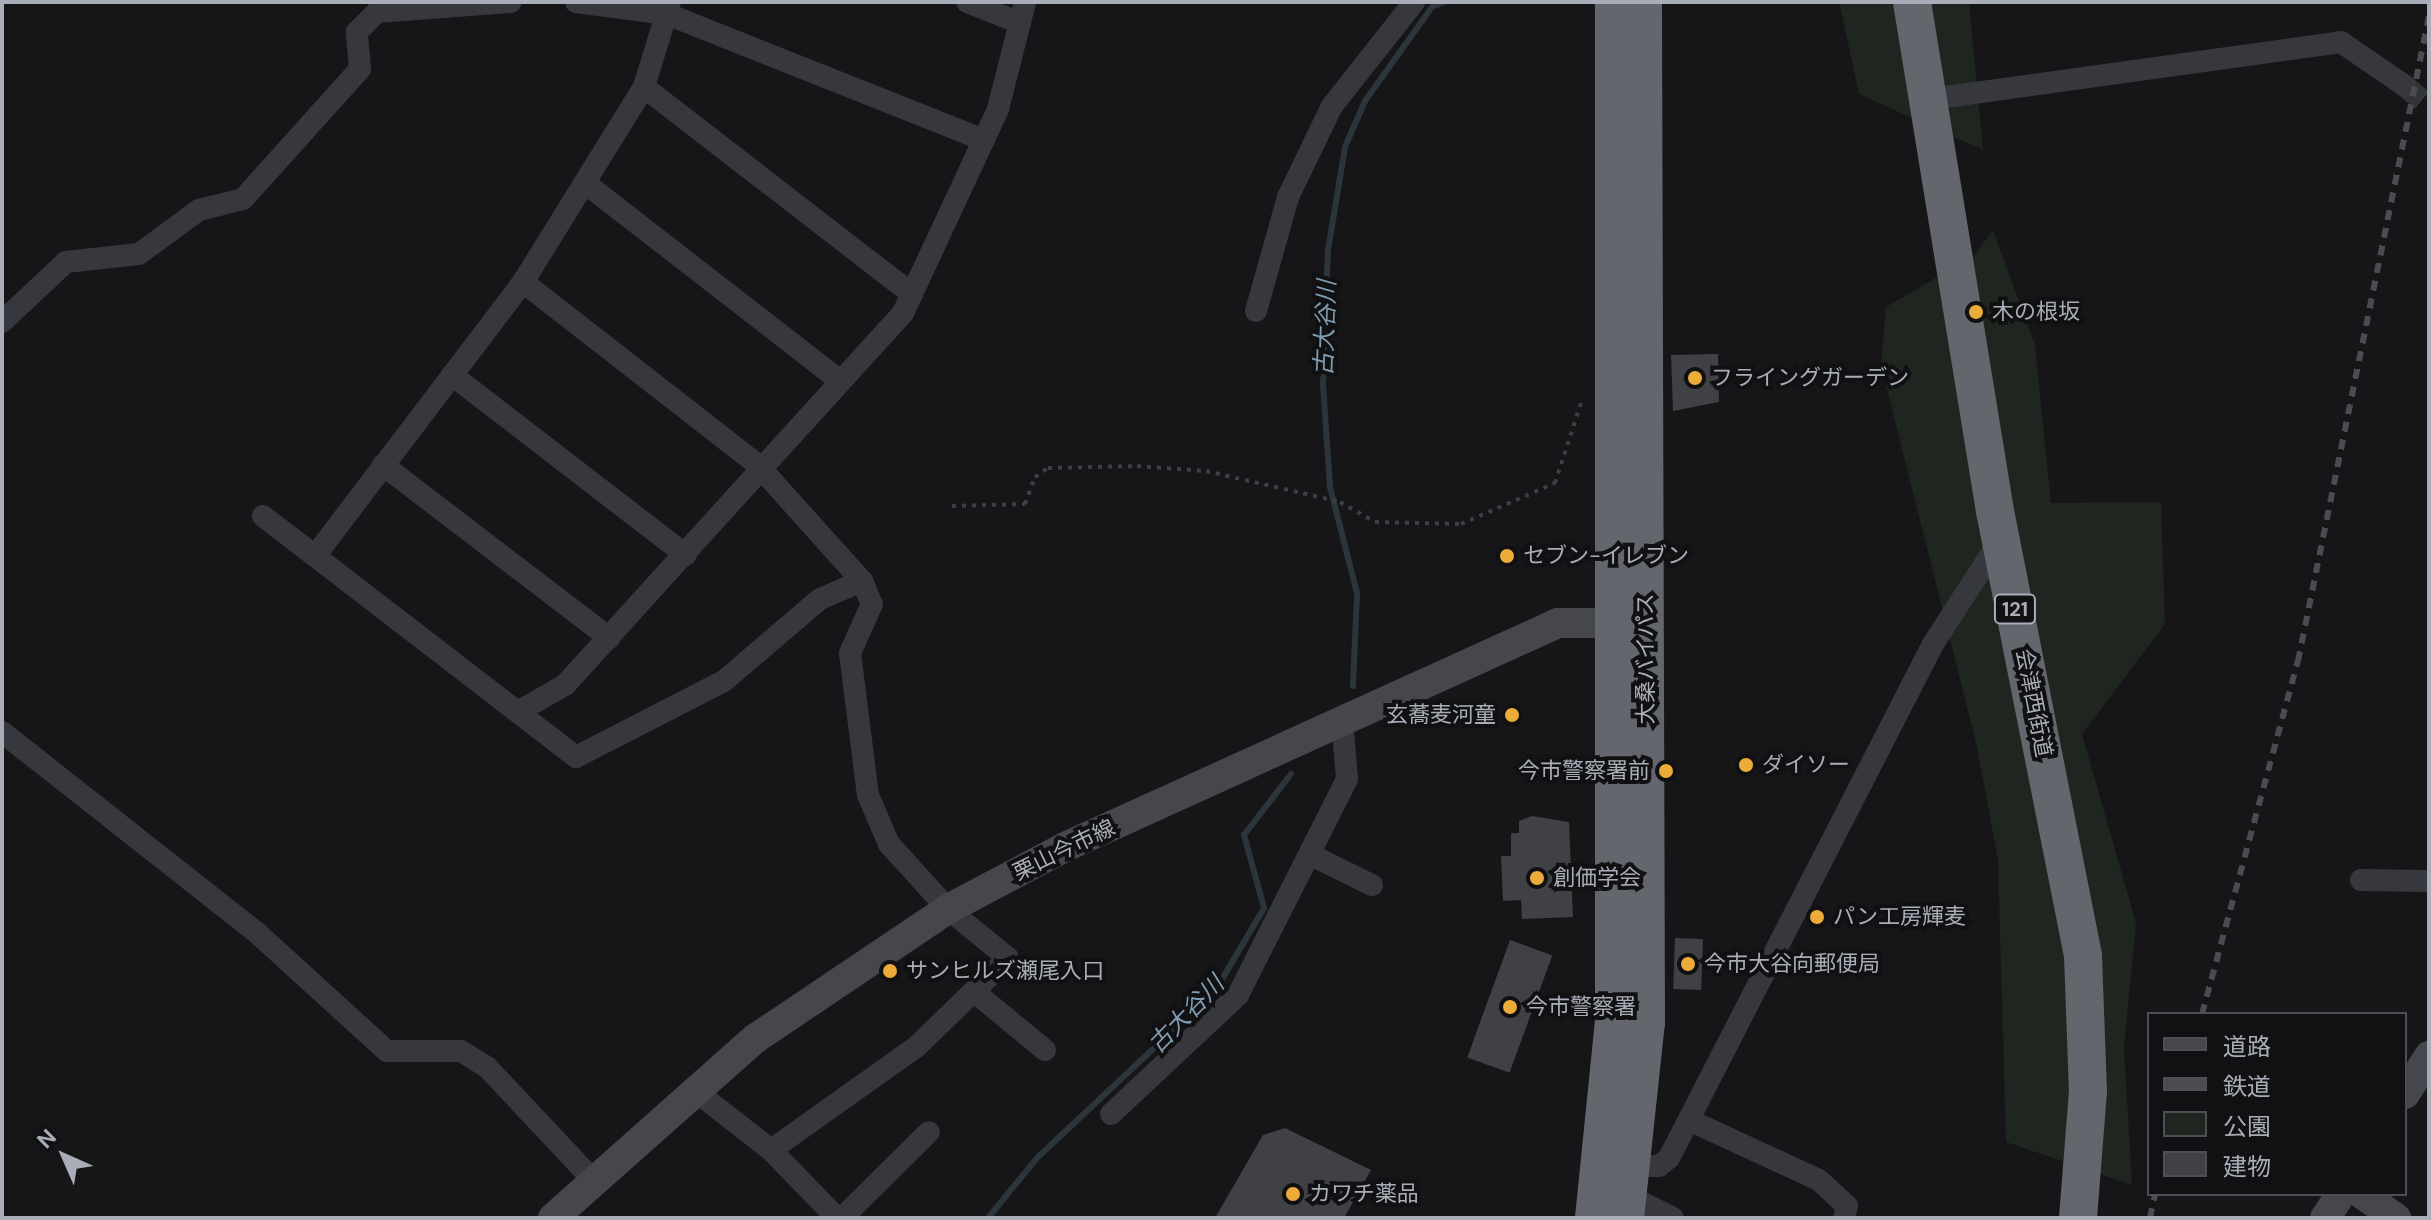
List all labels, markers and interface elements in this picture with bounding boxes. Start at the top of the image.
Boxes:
water label: 古大谷川 [1309,280,1341,376]
place label: 木の根坂 [1992,299,2080,325]
marker: 木の根坂 [1967,303,1985,321]
place label: フライングガーデン [1711,365,1909,391]
marker: フライングガーデン [1686,369,1704,387]
place label: セブン-イレブン [1523,543,1689,569]
marker: セブン-イレブン [1498,547,1516,565]
street label: 大桑バイパス [1633,593,1659,725]
road number: 121 [1993,593,2037,625]
street label: 会津西街道 [2011,646,2057,760]
place label: 玄蕎麦河童 [1386,702,1496,728]
marker: 玄蕎麦河童 [1503,706,1521,724]
place label: ダイソー [1762,752,1850,778]
marker: ダイソー [1737,756,1755,774]
place label: 今市警察署前 [1518,758,1650,784]
marker: 今市警察署前 [1657,762,1675,780]
street label: 栗山今市線 [1009,814,1119,886]
place label: 創価学会 [1553,865,1641,891]
marker: 創価学会 [1528,869,1546,887]
place label: パン工房輝麦 [1833,904,1965,930]
marker: パン工房輝麦 [1808,908,1826,926]
place label: 今市大谷向郵便局 [1704,951,1880,977]
marker: 今市大谷向郵便局 [1679,955,1697,973]
place label: サンヒルズ瀬尾入口 [906,958,1104,984]
marker: サンヒルズ瀬尾入口 [881,962,899,980]
water label: 古大谷川 [1142,969,1230,1059]
place label: 今市警察署 [1526,994,1636,1020]
marker: 今市警察署 [1501,998,1519,1016]
legend [2147,1012,2407,1196]
text: 道路 [2223,1031,2271,1062]
text: 鉄道 [2223,1071,2271,1102]
text: 公園 [2223,1111,2271,1142]
north arrow [24,1116,104,1196]
text: N [31,1123,63,1155]
text: 建物 [2223,1151,2271,1182]
place label: カワチ薬品 [1309,1181,1419,1207]
marker: カワチ薬品 [1284,1185,1302,1203]

